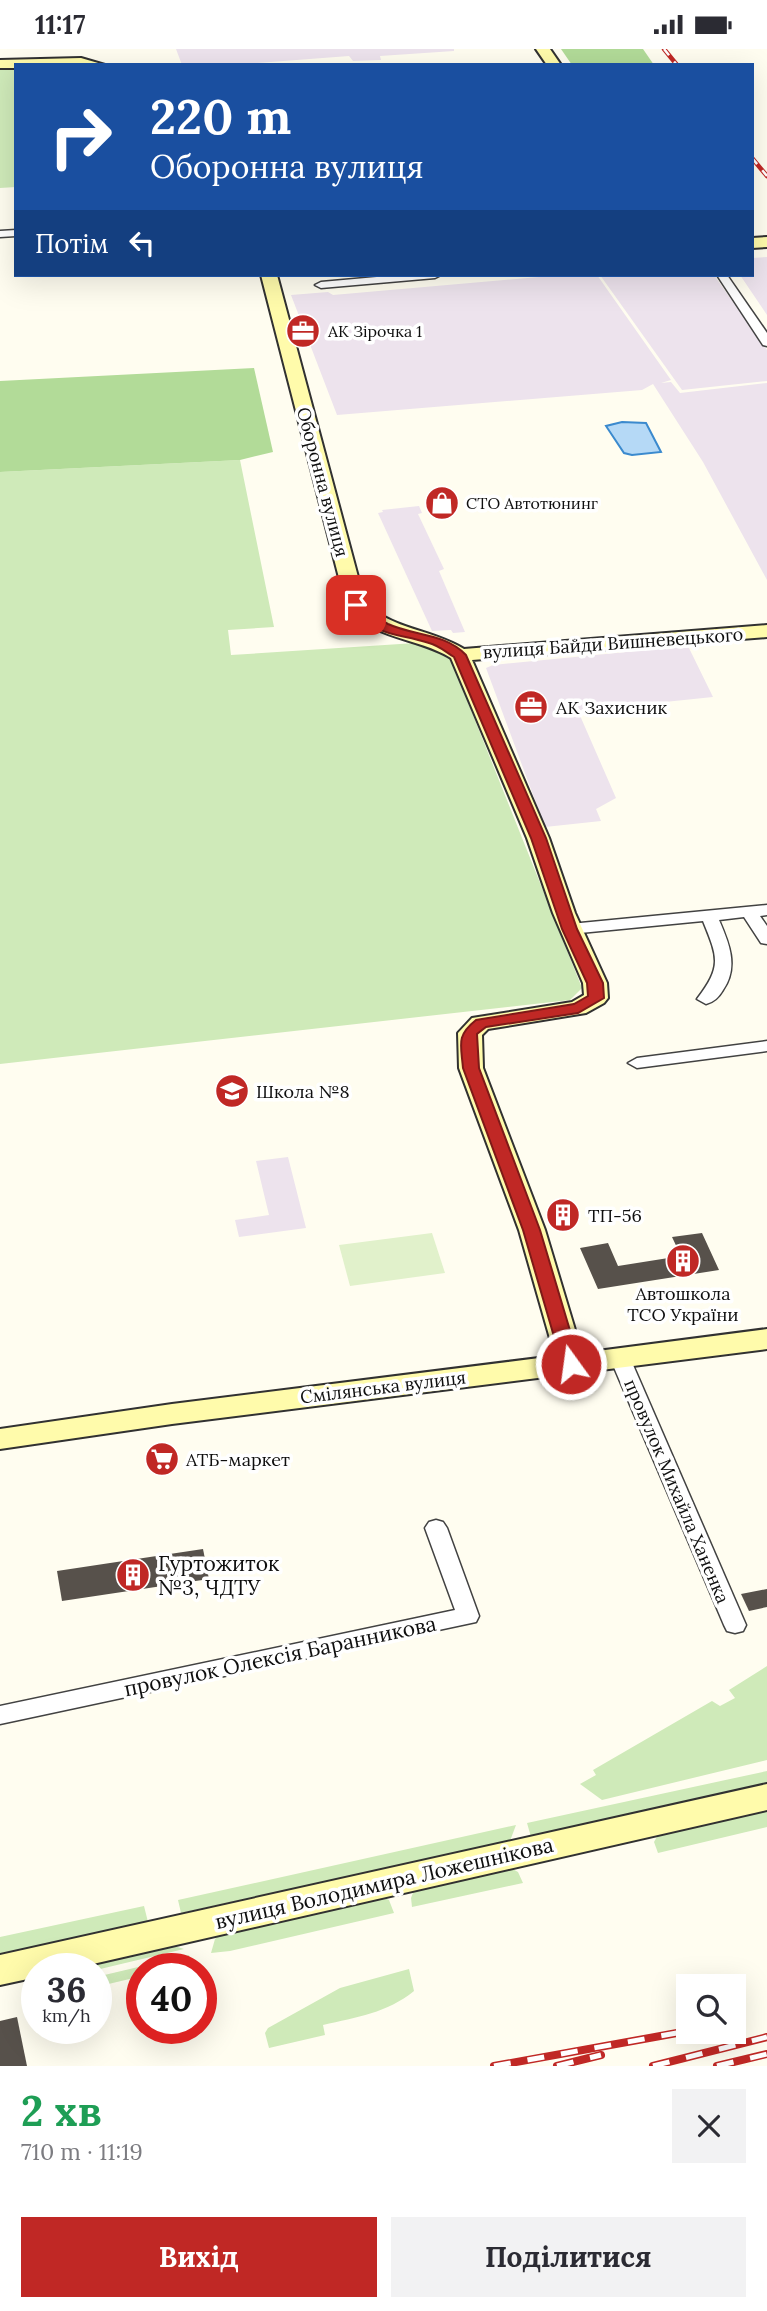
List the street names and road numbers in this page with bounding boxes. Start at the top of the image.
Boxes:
street label: Оборонна вулиця [292,405,354,559]
street label: вулиця Байди Вишневецького [482,622,744,664]
street label: Смілянська вулиця [299,1365,467,1409]
street label: провулок Михайла Ханенка [619,1375,735,1607]
street label: провулок Олексія Баранникова [121,1610,439,1702]
street label: вулиця Володимира Ложешнікова [212,1831,556,1935]

